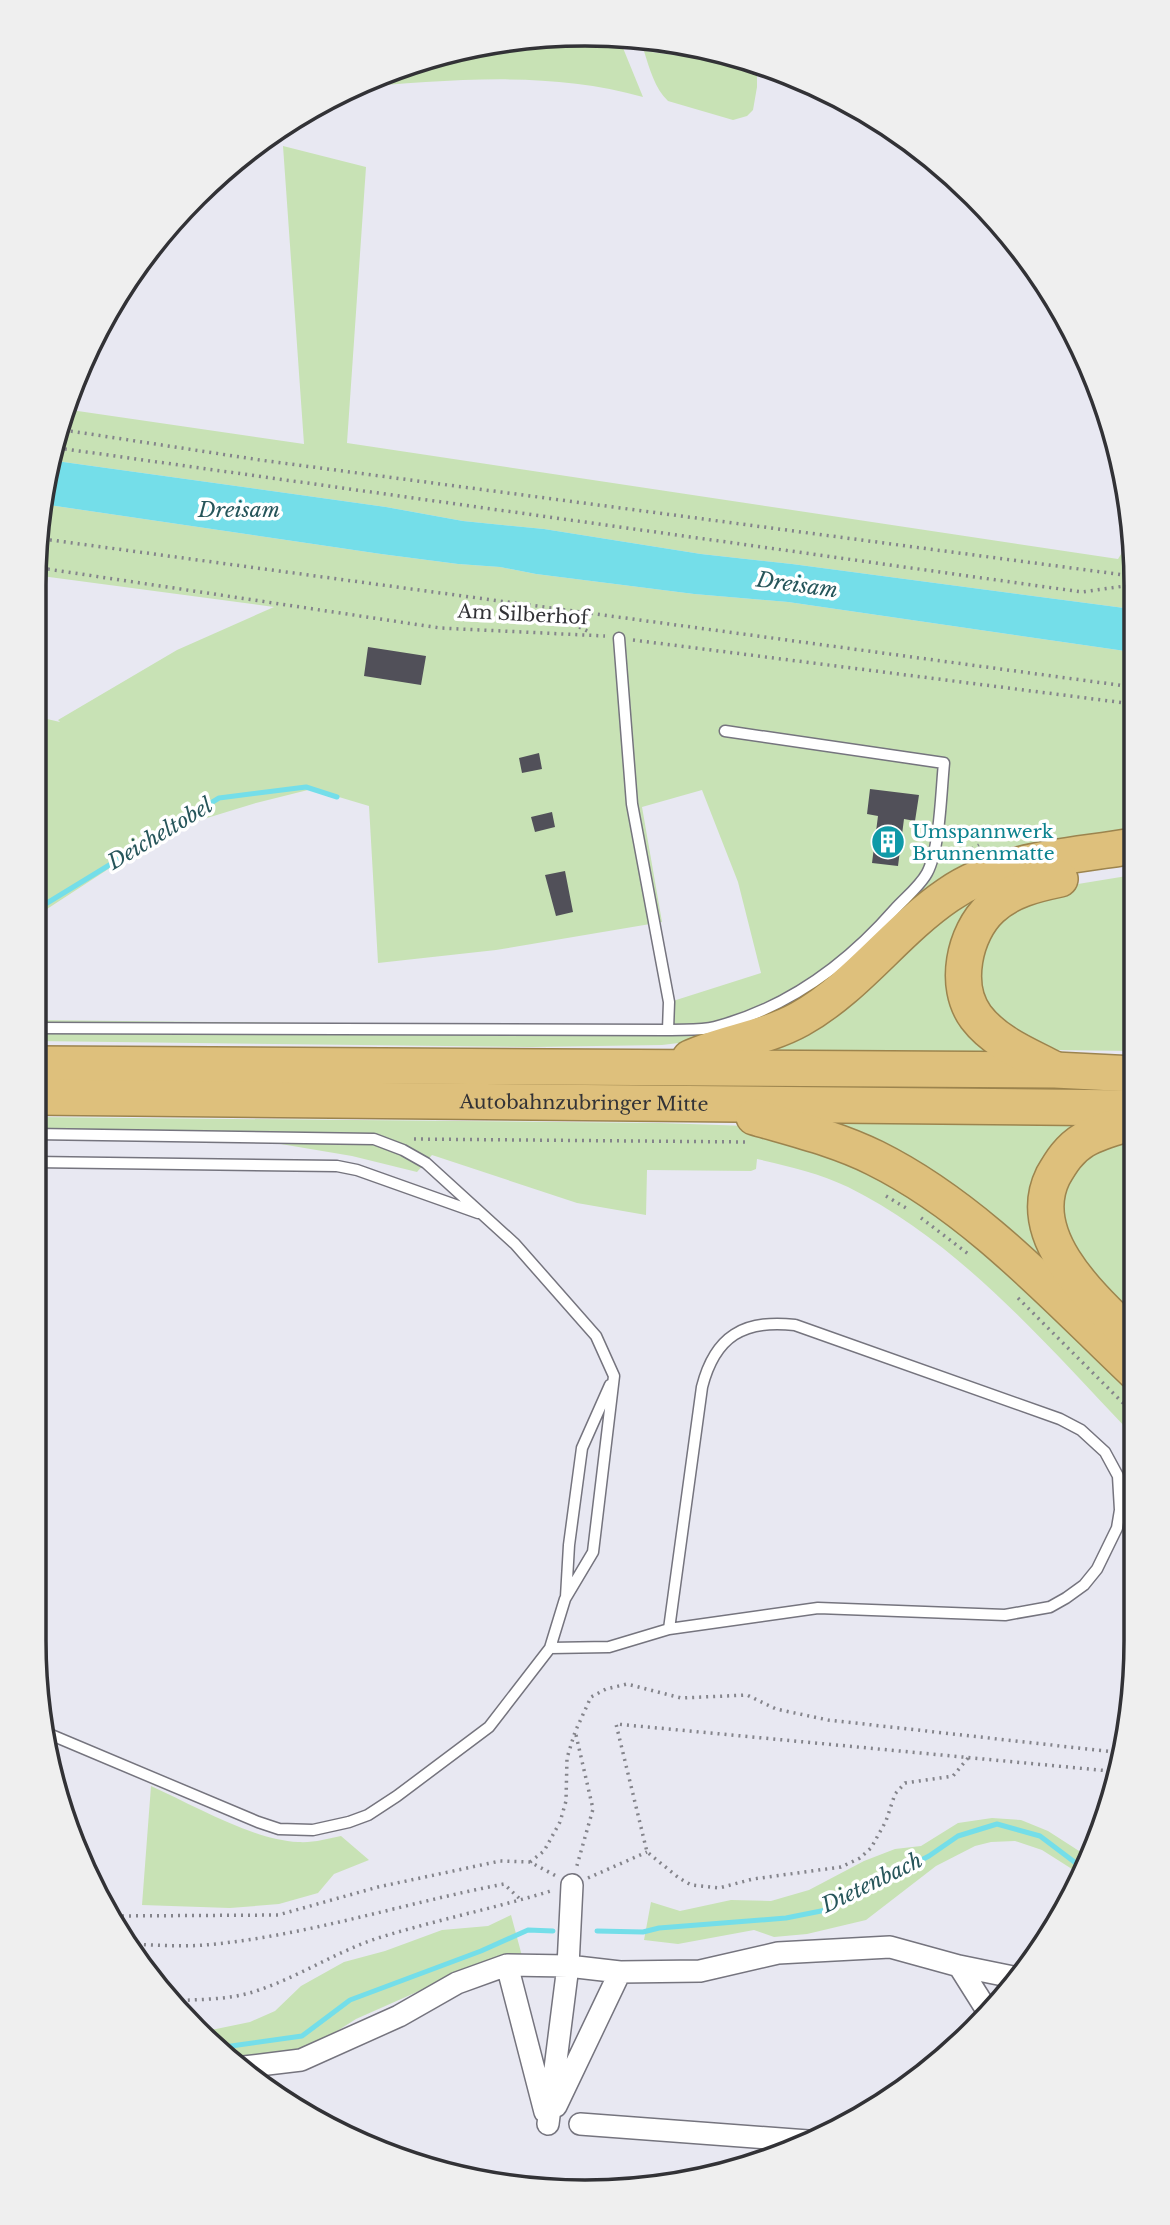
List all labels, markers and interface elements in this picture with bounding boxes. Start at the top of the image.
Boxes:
water label: Dreisam [197,497,280,523]
water label: Dreisam [754,566,839,604]
street label: Am Silberhof [456,600,591,630]
water label: Deicheltobel [102,792,217,876]
place label: Umspannwerk Brunnenmatte [912,820,1055,865]
building icon: Umspannwerk Brunnenmatte [869,823,907,861]
street label: Autobahnzubringer Mitte [458,1090,709,1116]
water label: Dietenbach [816,1847,927,1919]

